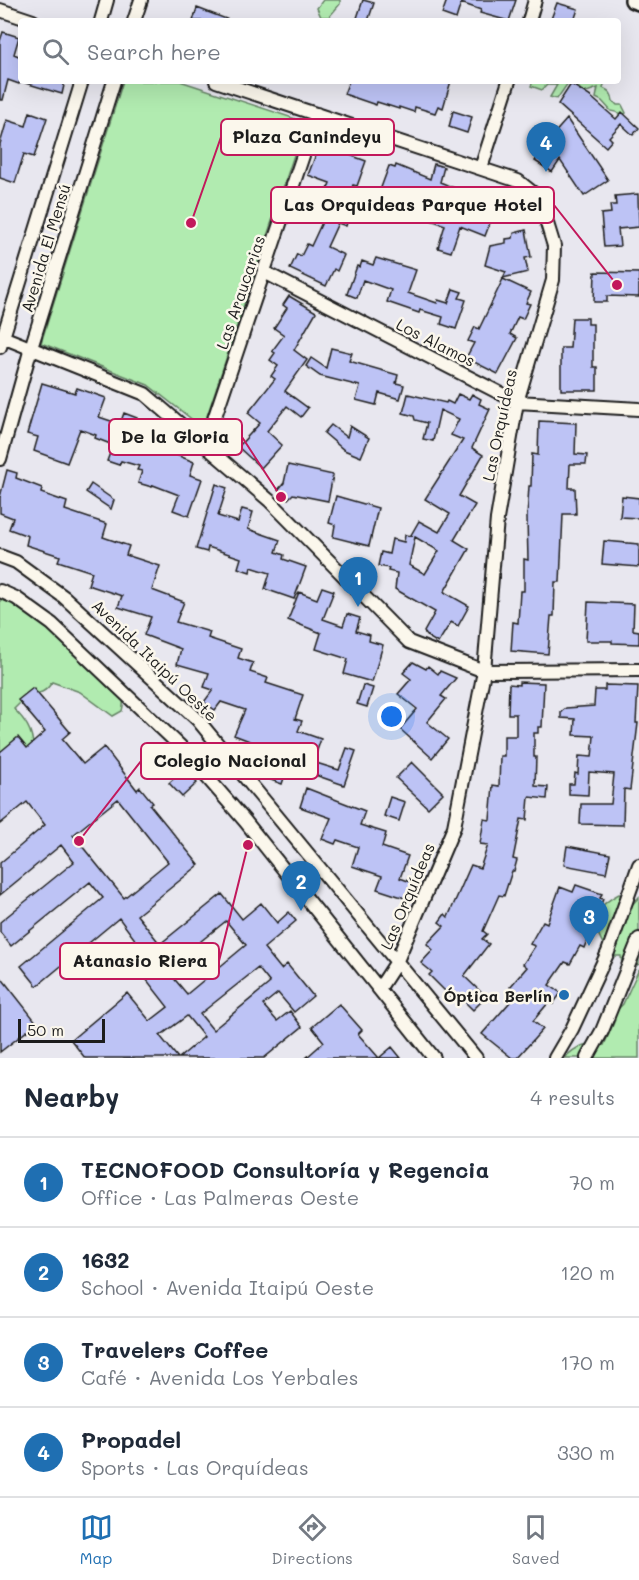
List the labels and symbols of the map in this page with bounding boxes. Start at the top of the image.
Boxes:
callout: Plaza Canindeyu [221,119,394,155]
pin: 4 [526,122,566,172]
text: Plaza Canindeyu [232,124,382,148]
street label: Avenida El Mensú [15,181,75,315]
callout: Las Orquideas Parque Hotel [271,187,554,223]
text: Las Orquideas Parque Hotel [284,192,542,216]
street label: Las Araucarias [211,232,269,352]
street label: Los Alamos [393,313,479,371]
street label: Las Orquídeas [477,367,521,483]
callout: De la Gloria [109,419,242,455]
text: De la Gloria [121,424,229,448]
pin: 1 [338,558,378,607]
street label: Avenida Itaipú Oeste [88,595,222,725]
your location [377,702,406,731]
callout: Colegio Nacional [141,743,318,779]
text: Colegio Nacional [154,748,306,772]
street label: Las Orquídeas [375,840,439,952]
pin: 2 [282,862,320,911]
pin: 3 [570,896,608,946]
callout: Atanasio Riera [60,943,219,979]
text: Atanasio Riera [72,948,208,972]
place label: Óptica Berlín [444,985,552,1006]
marker: Óptica Berlín [557,988,571,1002]
scale bar [18,1016,105,1044]

